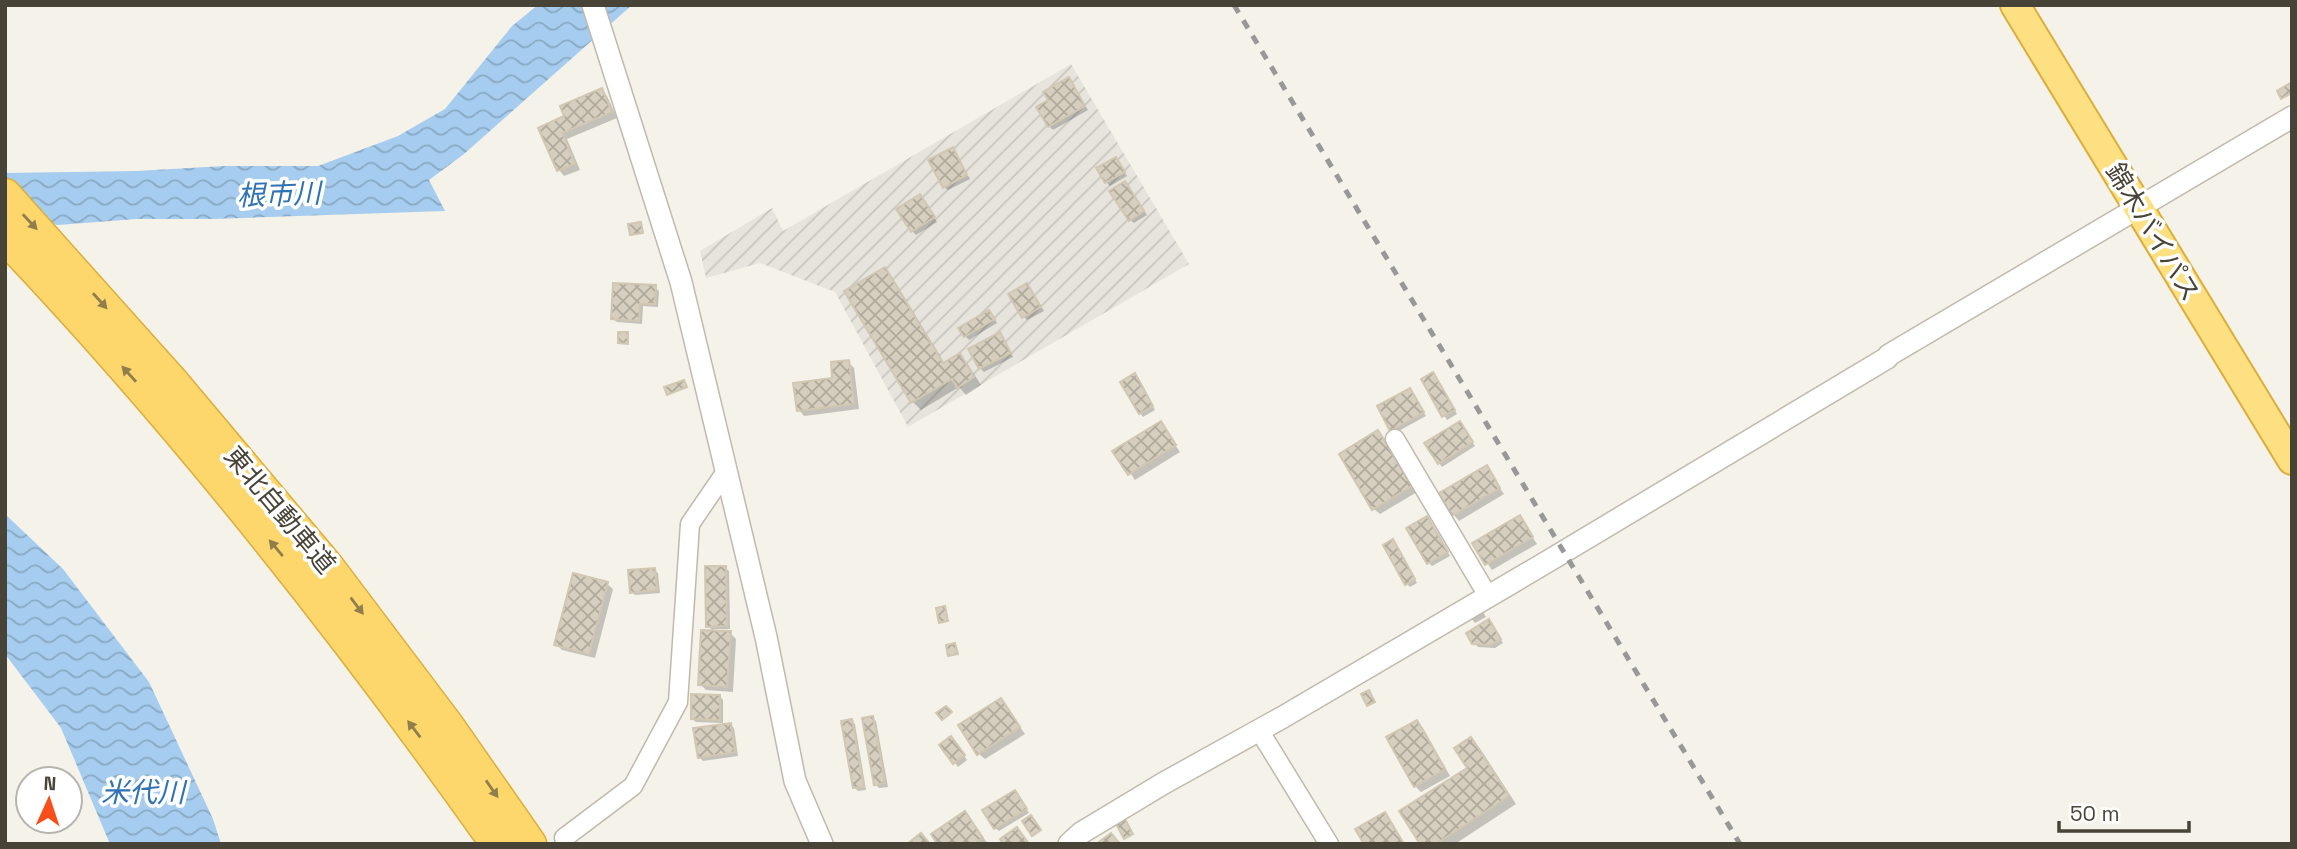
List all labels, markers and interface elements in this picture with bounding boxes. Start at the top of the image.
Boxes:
street label: 錦木バイパス [2098,157,2208,307]
water label: 根市川 [236,174,325,213]
one-way arrow [22,213,38,231]
one-way arrow [92,292,107,309]
one-way arrow [121,365,137,383]
street label: 東北自動車道 [217,439,343,581]
one-way arrow [268,540,283,558]
one-way arrow [350,596,365,614]
one-way arrow [407,720,422,738]
north arrow [14,765,84,835]
text: N [43,771,57,796]
water label: 米代川 [101,774,188,810]
one-way arrow [485,780,499,798]
scale bar [2059,790,2188,834]
text: 50 m [2070,800,2120,827]

